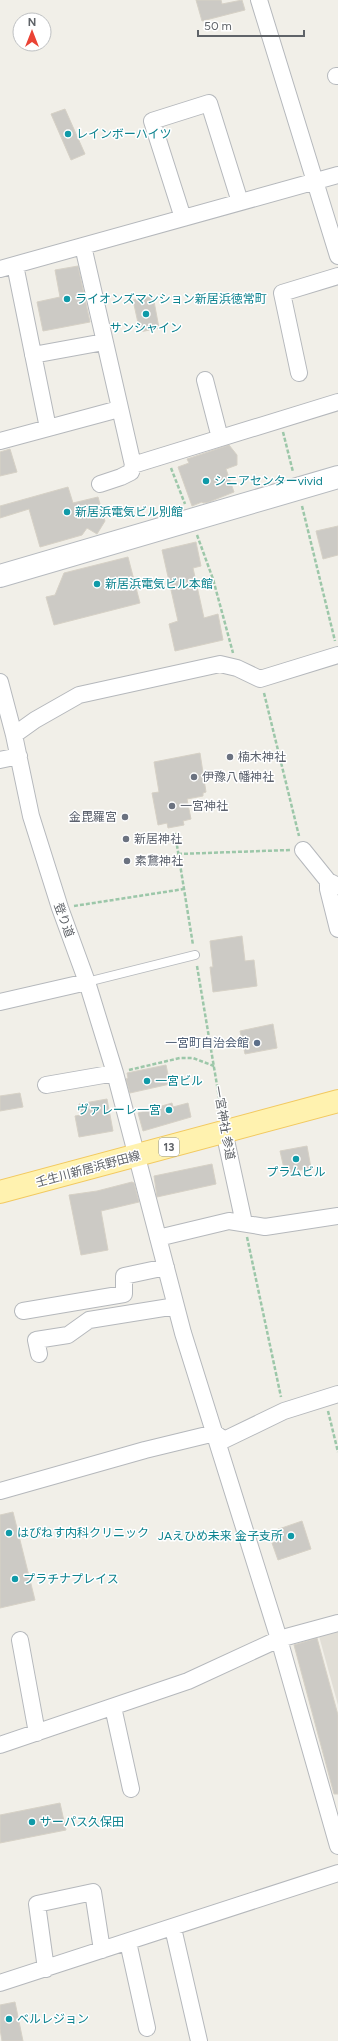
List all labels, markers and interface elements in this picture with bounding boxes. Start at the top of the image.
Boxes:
north arrow [12,12,52,52]
scale bar [198,12,304,38]
text: N [28,16,36,29]
text: 50 m [204,19,232,33]
place label: レインボーハイツ [76,127,172,141]
marker: レインボーハイツ [63,129,73,139]
place label: ライオンズマンション新居浜徳常町 [75,292,267,306]
marker: ライオンズマンション新居浜徳常町 [62,294,72,304]
marker: サンシャイン [141,309,151,319]
place label: サンシャイン [110,321,182,335]
place label: シニアセンターvivid [214,474,323,488]
marker: シニアセンターvivid [201,476,211,486]
place label: 新居浜電気ビル別館 [75,505,183,519]
marker: 新居浜電気ビル別館 [62,507,72,517]
place label: 新居浜電気ビル本館 [105,577,213,591]
marker: 新居浜電気ビル本館 [92,579,102,589]
place label: 楠木神社 [238,750,286,764]
marker: 楠木神社 [225,752,235,762]
place label: 伊豫八幡神社 [202,770,274,784]
marker: 伊豫八幡神社 [189,772,199,782]
place label: 一宮神社 [180,799,228,813]
marker: 一宮神社 [167,801,177,811]
place label: 金毘羅宮 [69,810,117,824]
marker: 金毘羅宮 [120,812,130,822]
place label: 新居神社 [134,832,182,846]
marker: 新居神社 [121,834,131,844]
place label: 素鵞神社 [135,854,183,868]
marker: 素鵞神社 [122,856,132,866]
street label: 登り道 [51,901,77,939]
place label: 一宮町自治会館 [165,1036,249,1050]
marker: 一宮町自治会館 [252,1038,262,1048]
place label: 一宮ビル [155,1074,203,1088]
marker: 一宮ビル [142,1076,152,1086]
street label: 一宮神社 参道 [211,1085,237,1161]
place label: ヴァレーレ一宮 [77,1103,161,1117]
marker: ヴァレーレ一宮 [164,1105,174,1115]
road number: 13 [159,1138,179,1156]
street label: 壬生川新居浜野田線 [34,1148,142,1190]
marker: プラムビル [291,1154,301,1164]
place label: プラムビル [266,1165,326,1179]
place label: はぴねす内科クリニック [17,1526,149,1540]
marker: はぴねす内科クリニック [4,1528,14,1538]
place label: JAえひめ未来 金子支所 [158,1529,283,1543]
marker: JAえひめ未来 金子支所 [286,1531,296,1541]
place label: プラチナプレイス [23,1572,119,1586]
marker: プラチナプレイス [10,1574,20,1584]
place label: サーパス久保田 [40,1815,124,1829]
marker: サーパス久保田 [27,1817,37,1827]
place label: ベルレジョン [17,2012,89,2026]
marker: ベルレジョン [4,2014,14,2024]

